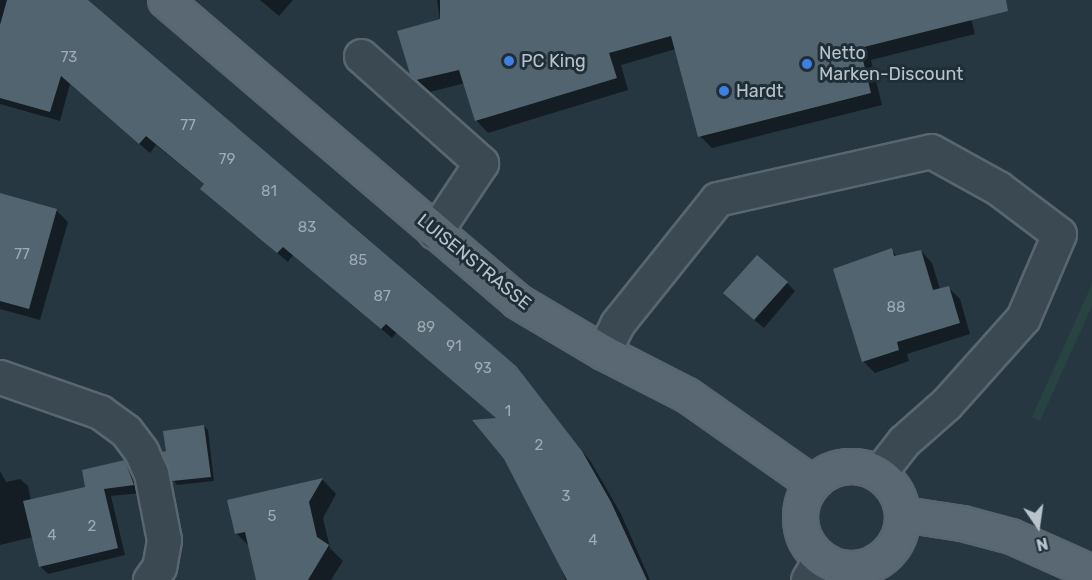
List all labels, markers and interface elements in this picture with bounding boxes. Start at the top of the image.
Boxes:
place label: Netto Marken-Discount [819,43,963,86]
house number: 73 [61,49,77,67]
place label: PC King [521,50,586,72]
marker: PC King [502,54,516,68]
marker: Netto Marken-Discount [800,57,814,71]
place label: Hardt [736,80,783,102]
marker: Hardt [717,84,731,98]
house number: 77 [180,117,196,135]
house number: 79 [219,151,235,169]
house number: 81 [261,183,277,201]
street label: LUISENSTRASSE [413,209,535,315]
house number: 83 [298,219,316,237]
house number: 77 [14,246,30,264]
house number: 85 [349,252,367,270]
house number: 87 [373,288,391,306]
house number: 88 [886,299,906,317]
house number: 89 [417,319,435,337]
house number: 91 [446,338,462,356]
house number: 93 [474,360,492,378]
house number: 1 [505,403,511,421]
house number: 2 [535,437,543,455]
house number: 3 [561,488,571,506]
north arrow [1008,496,1068,556]
house number: 5 [268,508,276,526]
house number: 2 [88,518,96,536]
house number: 4 [47,527,57,545]
house number: 4 [588,532,598,550]
text: N [1034,533,1050,555]

